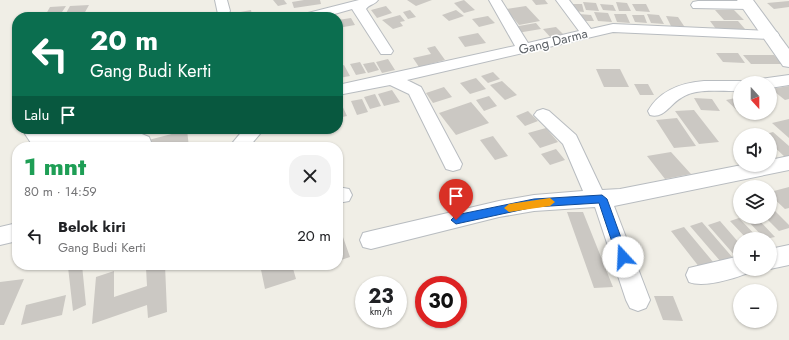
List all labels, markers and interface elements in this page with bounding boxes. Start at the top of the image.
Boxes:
text: 20 m [90,20,158,61]
street label: Gang Darma [517,24,590,59]
icon: left [24,28,76,80]
text: Gang Budi Kerti [90,58,212,84]
north arrow [733,76,777,120]
map controls [733,76,777,328]
text: Lalu [24,104,49,126]
icon: arrive [57,104,79,126]
button: sound [733,128,777,172]
text: 1 mnt [24,149,86,184]
button: close [289,155,331,197]
pin [439,179,473,220]
button: layers [733,180,777,224]
text: 80 m · 14:59 [24,182,97,201]
icon: arrive [445,185,467,207]
text: Belok kiri [58,216,126,238]
icon: left [24,225,46,247]
text: 20 m [297,225,331,247]
button: + [733,232,777,276]
position arrow [602,236,644,278]
text: Gang Budi Kerti [58,238,146,257]
speed limit sign: 30 [415,276,467,328]
text: 23 [368,282,394,311]
button: − [733,284,777,328]
text: km/h [370,304,392,319]

